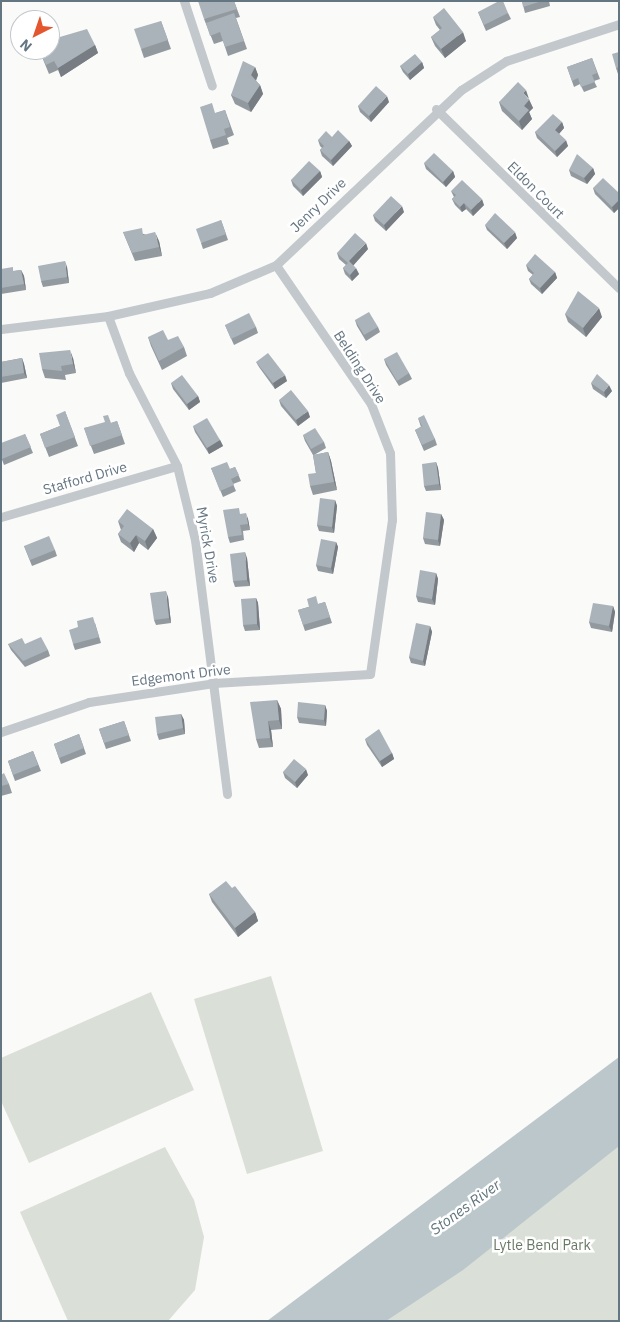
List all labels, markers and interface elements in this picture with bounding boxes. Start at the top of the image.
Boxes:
north arrow [10,10,60,60]
text: N [16,35,36,56]
street label: Eldon Court [504,158,568,222]
street label: Jenry Drive [287,174,349,236]
street label: Belding Drive [330,327,390,407]
street label: Stafford Drive [41,458,129,498]
street label: Myrick Drive [193,506,223,584]
street label: Edgemont Drive [130,661,232,689]
water label: Stones River [427,1176,503,1238]
park label: Lytle Bend Park [493,1237,591,1253]

